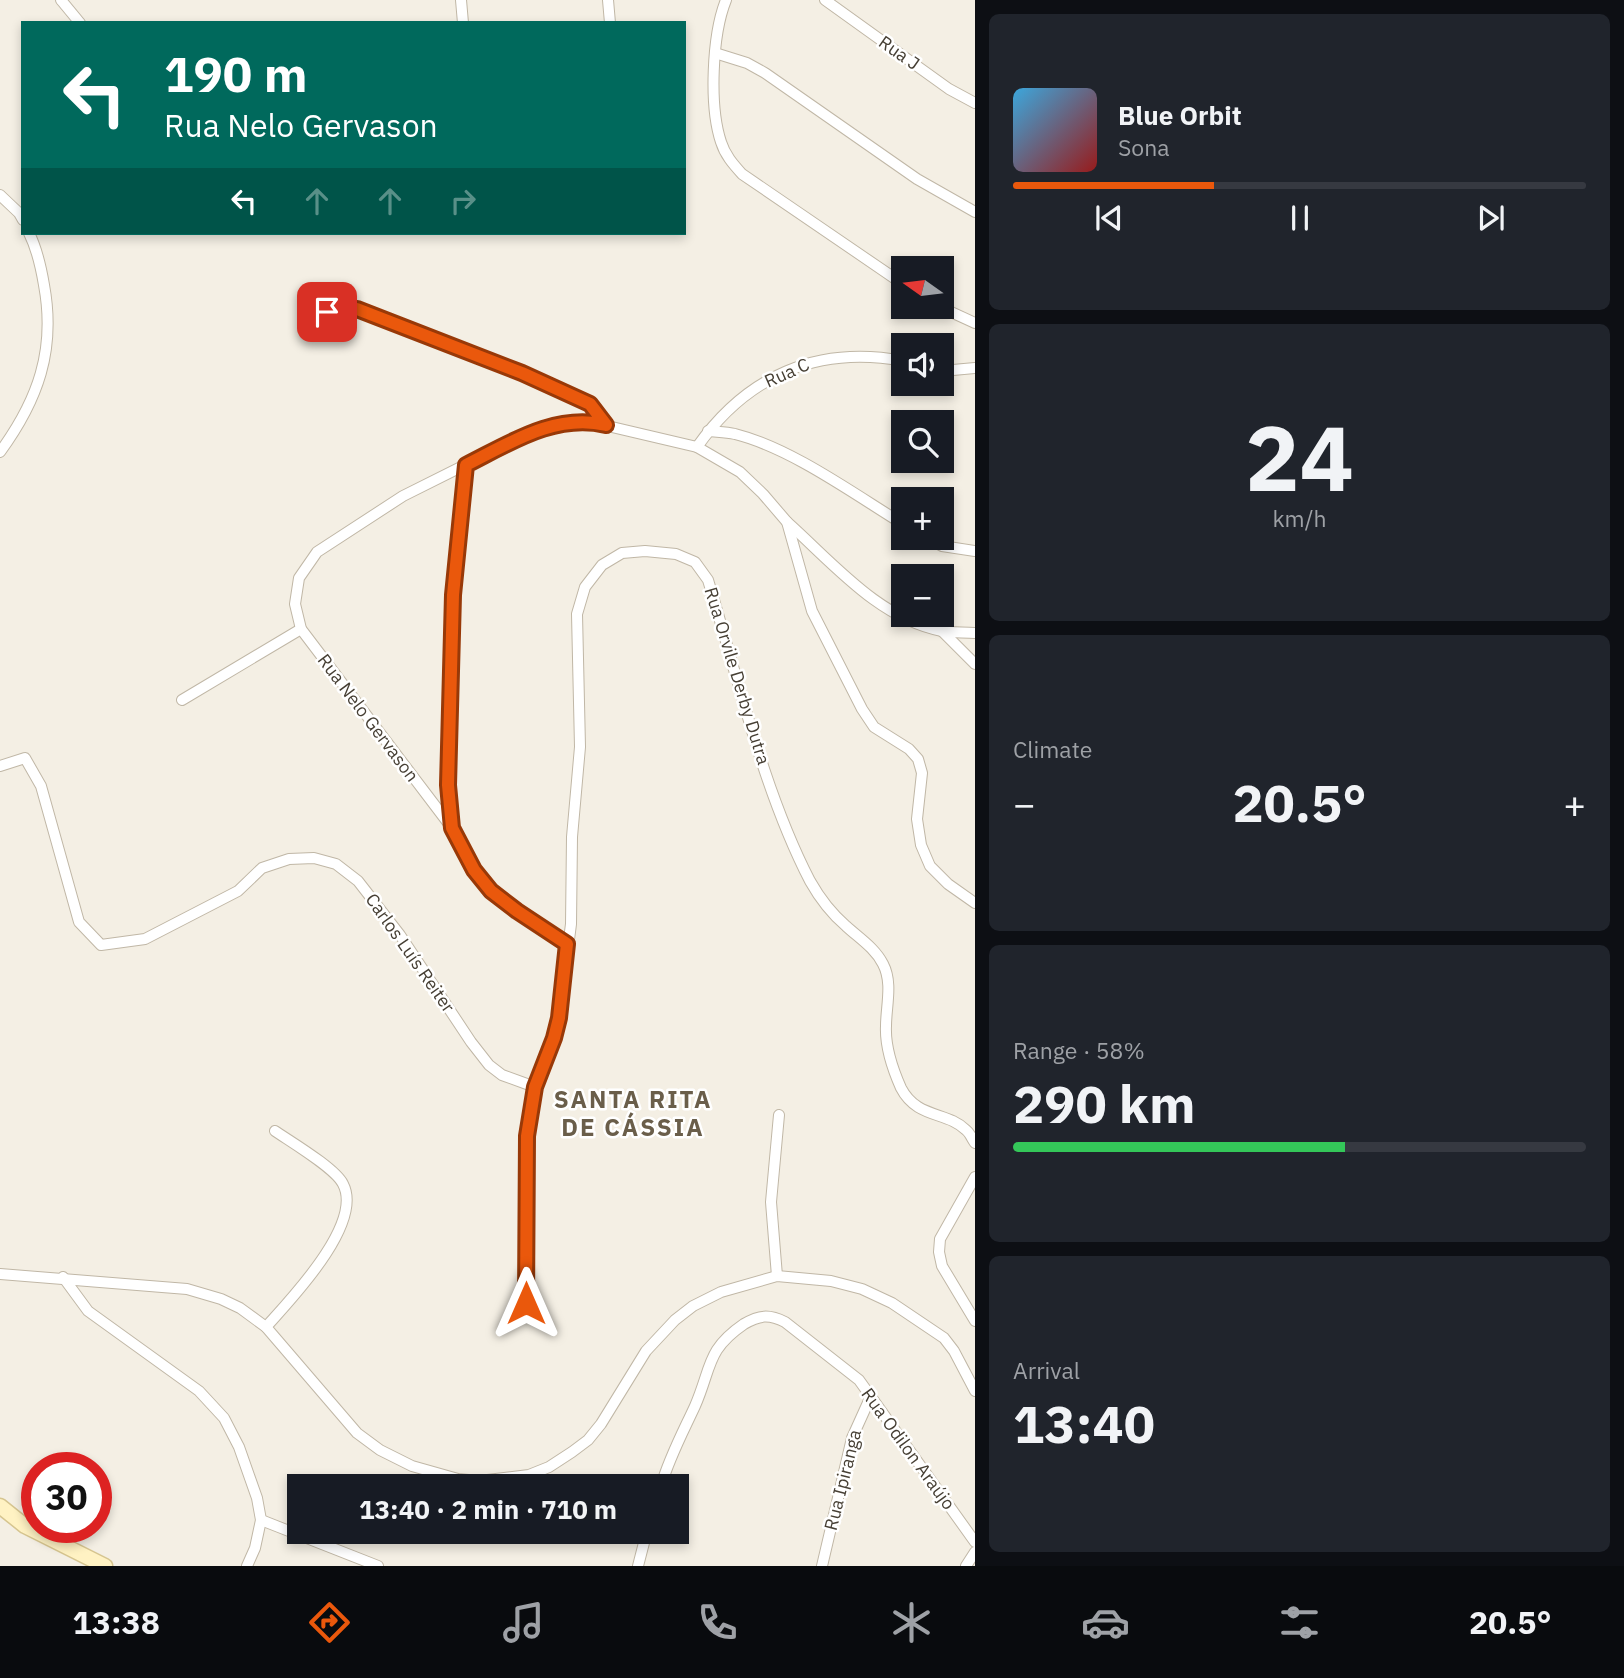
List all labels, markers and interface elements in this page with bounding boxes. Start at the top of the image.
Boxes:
street label: Rua J [874,30,924,75]
text: 190 m [164,42,308,105]
icon: left [49,49,140,140]
text: Blue Orbit [1118,98,1242,132]
text: Rua Nelo Gervason [164,104,438,146]
text: Sona [1118,132,1170,162]
icon: left [225,182,263,220]
icon: ahead [298,182,336,220]
icon: ahead [371,182,409,220]
icon: right [444,182,482,220]
icon: previous [1090,199,1128,237]
icon: pause [1281,199,1319,237]
icon: next [1472,199,1510,237]
north arrow [891,256,954,318]
map controls [891,256,954,627]
pin [297,282,357,342]
icon: arrive [308,293,346,331]
button: sound [891,333,954,396]
street label: Rua C [761,353,813,393]
text: 24 [1245,398,1354,516]
button: search [891,410,954,473]
button: + [891,487,954,550]
text: km/h [1272,503,1327,533]
button: − [891,564,954,627]
street label: Rua Orvile Derby Dutra [700,584,776,768]
street label: Rua Nelo Gervason [313,649,424,786]
text: Climate [1013,734,1092,764]
text: 20.5° [1232,769,1367,836]
text: − [1013,779,1036,828]
text: + [1563,779,1586,828]
street label: Carlos Luís Reiter [361,889,460,1017]
text: Range · 58% [1013,1035,1145,1065]
text: 290 km [1013,1070,1195,1137]
district label: SANTA RITA DE CÁSSIA [554,1083,712,1143]
position arrow [489,1266,563,1340]
text: Arrival [1013,1355,1080,1385]
street label: Rua Odilon Araújo [856,1383,960,1514]
text: 13:40 [1013,1390,1155,1457]
street label: Rua Ipiranga [819,1427,866,1533]
speed limit sign: 30 [21,1452,112,1543]
text: 13:40 · 2 min · 710 m [359,1492,617,1526]
icon: directions [305,1598,354,1647]
icon: music [499,1598,548,1647]
icon: phone [693,1598,742,1647]
icon: climate [887,1598,936,1647]
icon: car [1081,1598,1130,1647]
icon: filters [1275,1598,1324,1647]
text: 13:38 [73,1601,160,1643]
text: 20.5° [1469,1601,1551,1643]

